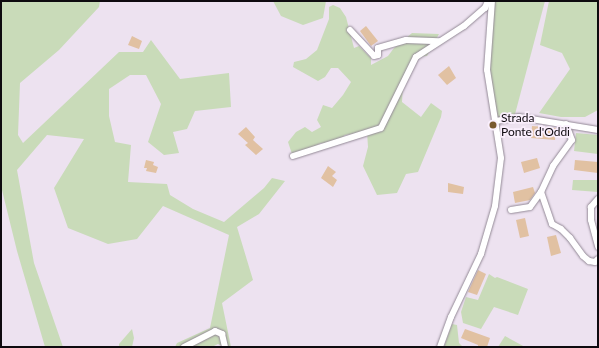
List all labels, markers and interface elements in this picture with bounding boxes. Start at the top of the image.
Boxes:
place label: Strada Ponte d'Oddi [501,111,570,139]
marker: Strada Ponte d'Oddi [488,120,498,130]

